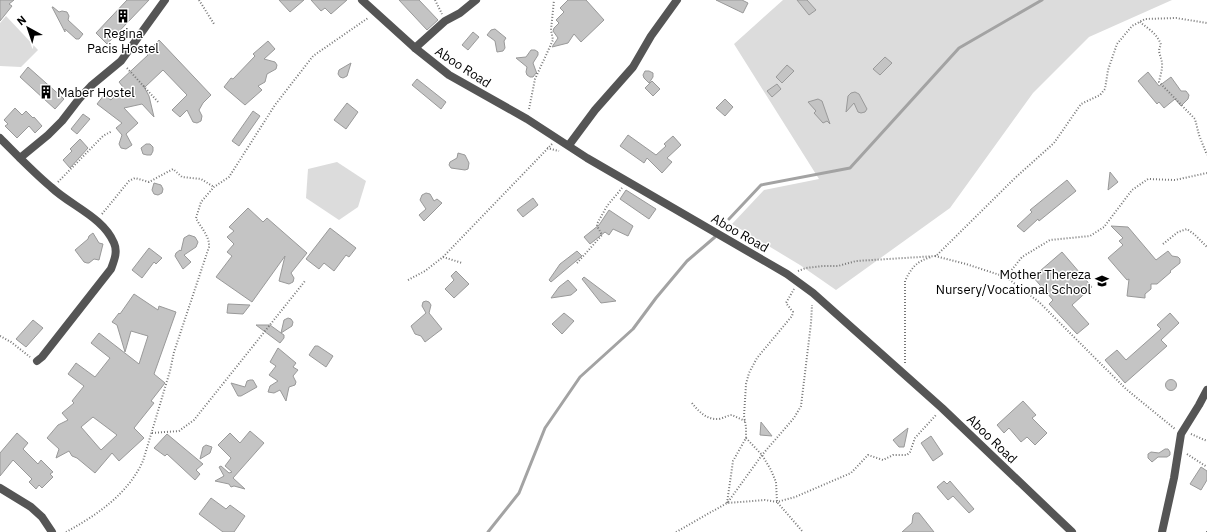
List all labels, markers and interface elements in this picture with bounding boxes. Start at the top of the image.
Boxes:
north arrow [8,8,48,48]
building icon: Regina Pacis Hostel [115,8,131,24]
text: N [14,12,29,28]
place label: Regina Pacis Hostel [87,25,159,57]
street label: Aboo Road [432,43,494,91]
building icon: Maber Hostel [38,84,54,100]
place label: Maber Hostel [57,84,135,101]
street label: Aboo Road [708,210,772,256]
place label: Mother Thereza Nursery/Vocational School [936,266,1091,298]
school or university icon: Mother Thereza Nursery/Vocational School [1094,273,1110,289]
street label: Aboo Road [963,411,1021,467]

